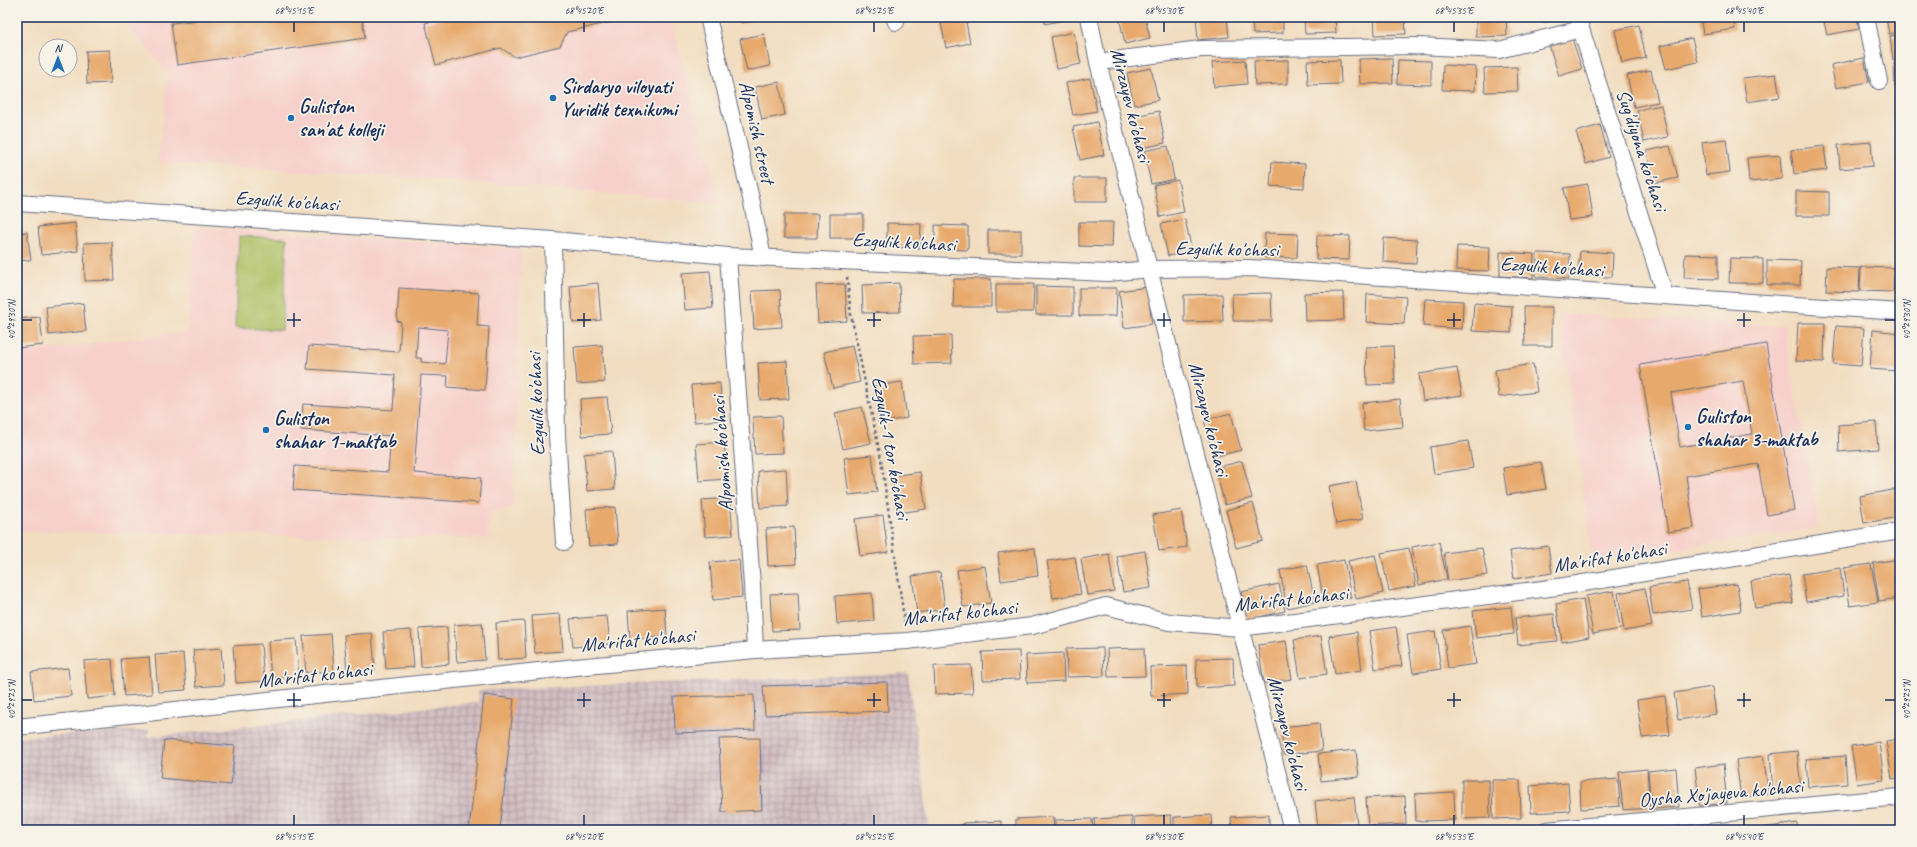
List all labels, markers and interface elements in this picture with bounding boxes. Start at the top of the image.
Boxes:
text: 68°45'15"E [275,4,315,17]
text: 68°45'20"E [565,4,605,17]
text: 68°45'25"E [855,4,895,17]
text: 68°45'30"E [1145,4,1185,17]
text: 68°45'35"E [1435,4,1475,17]
text: 68°45'40"E [1725,4,1765,17]
north arrow [38,38,78,78]
text: N [55,41,64,55]
street label: Mirzayev ko'chasi [1105,45,1158,167]
place label: Sirdaryo viloyati Yuridik texnikumi [561,74,680,122]
street label: Alpomish street [733,79,782,189]
street label: Sug'diyona ko'chasi [1611,86,1674,216]
marker: Sirdaryo viloyati Yuridik texnikumi [548,93,558,103]
place label: Guliston san'at kolleji [299,94,387,142]
marker: Guliston san'at kolleji [286,113,296,123]
street label: Ezgulik ko'chasi [235,185,342,217]
street label: Ezgulik ko'chasi [852,227,958,257]
street label: Ezgulik ko'chasi [1175,236,1281,262]
street label: Ezgulik ko'chasi [1500,251,1607,283]
text: 40°29'30"N [5,298,18,340]
text: 40°29'30"N [1900,298,1913,340]
street label: Ezgulik ko'chasi [522,350,550,456]
street label: Mirzayev ko'chasi [1183,359,1236,481]
street label: Ezgulik-1 tor ko'chasi [866,375,916,524]
street label: Alpomish ko'chasi [705,393,739,513]
place label: Guliston shahar 3-maktab [1696,404,1820,452]
place label: Guliston shahar 1-maktab [274,406,398,454]
marker: Guliston shahar 3-maktab [1683,422,1693,432]
marker: Guliston shahar 1-maktab [261,425,271,435]
street label: Ma'rifat ko'chasi [1552,535,1670,578]
street label: Ma'rifat ko'chasi [1233,580,1351,617]
street label: Ma'rifat ko'chasi [902,594,1020,631]
street label: Ma'rifat ko'chasi [580,622,698,657]
street label: Ma'rifat ko'chasi [257,656,375,693]
street label: Mirzayev ko'chasi [1262,673,1315,795]
text: 40°29'25"N [5,678,18,720]
text: 40°29'25"N [1900,678,1913,720]
street label: Oysha Xo'jayeva ko'chasi [1638,773,1806,813]
text: 68°45'15"E [275,830,315,843]
text: 68°45'20"E [565,830,605,843]
text: 68°45'25"E [855,830,895,843]
text: 68°45'30"E [1145,830,1185,843]
text: 68°45'35"E [1435,830,1475,843]
text: 68°45'40"E [1725,830,1765,843]

